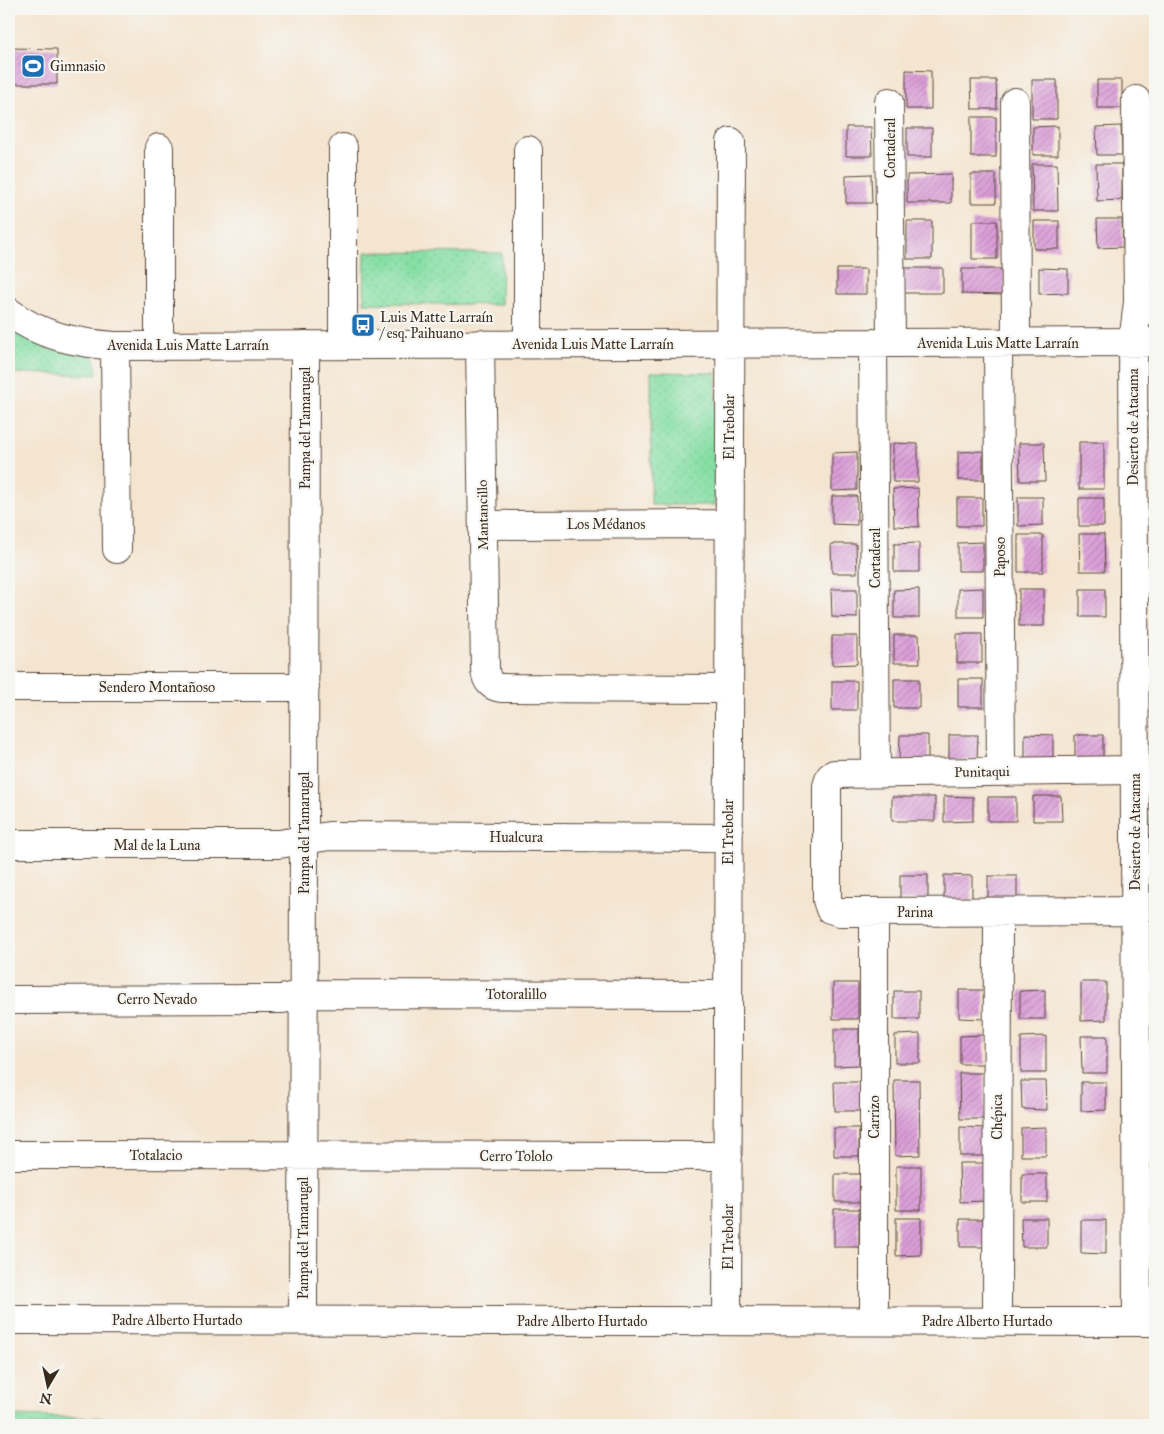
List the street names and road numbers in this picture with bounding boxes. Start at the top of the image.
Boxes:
street label: Cortaderal [882,117,899,178]
street label: Avenida Luis Matte Larraín [916,335,1079,352]
street label: Avenida Luis Matte Larraín [511,336,674,353]
street label: Avenida Luis Matte Larraín [106,337,269,354]
street label: Pampa del Tamarugal [297,367,314,489]
street label: Desierto de Atacama [1125,368,1142,486]
street label: El Trebolar [721,393,738,460]
street label: Mantancillo [474,479,492,551]
street label: Los Médanos [567,516,645,533]
street label: Cortaderal [867,527,884,588]
street label: Paposo [992,537,1009,577]
street label: Sendero Montañoso [99,679,215,696]
street label: Punitaqui [954,763,1010,782]
street label: Pampa del Tamarugal [296,772,313,894]
street label: Desierto de Atacama [1127,773,1144,891]
street label: El Trebolar [720,798,737,865]
street label: Hualcura [489,829,543,846]
street label: Mal de la Luna [113,837,201,854]
street label: Parina [897,904,933,921]
street label: Totoralillo [485,986,547,1003]
street label: Cerro Nevado [117,991,197,1008]
street label: Chépica [989,1094,1006,1140]
street label: Carrizo [866,1095,883,1139]
street label: Totalacio [130,1147,183,1164]
street label: Cerro Tololo [479,1148,553,1165]
street label: Pampa del Tamarugal [295,1177,312,1299]
street label: El Trebolar [720,1203,737,1270]
street label: Padre Alberto Hurtado [112,1312,242,1329]
street label: Padre Alberto Hurtado [517,1313,647,1330]
street label: Padre Alberto Hurtado [922,1313,1052,1330]

